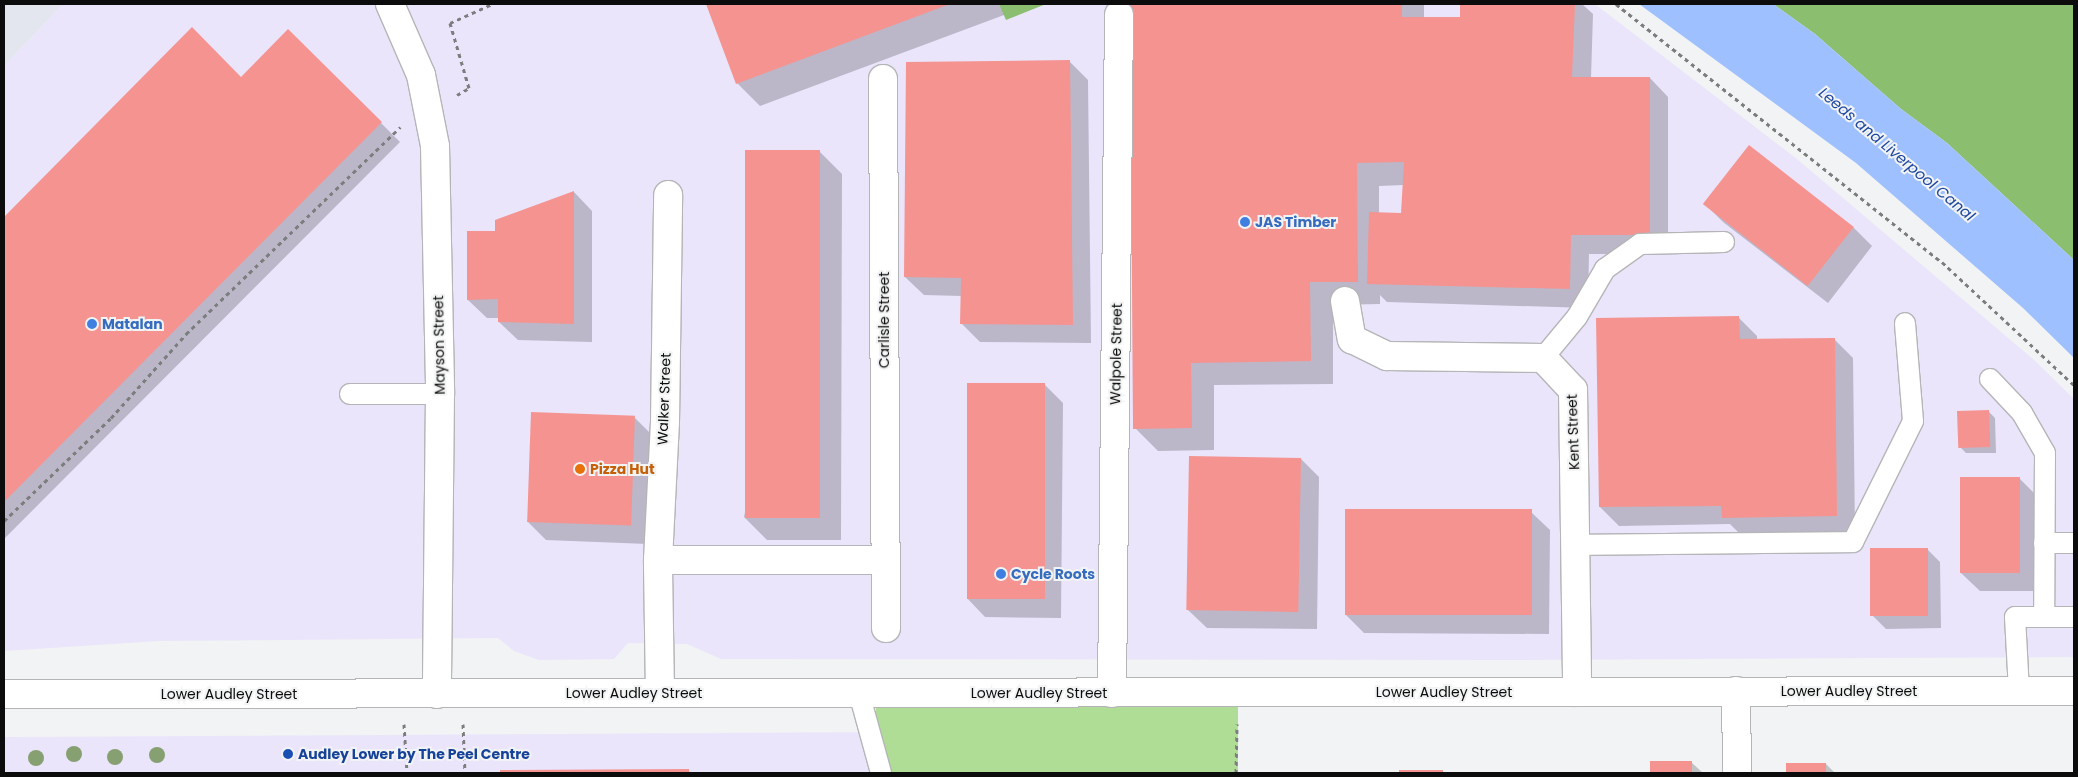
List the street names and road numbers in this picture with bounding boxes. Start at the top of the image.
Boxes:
street label: Carlisle Street [876,272,892,368]
street label: Mayson Street [430,295,448,395]
street label: Walpole Street [1107,303,1125,405]
street label: Walker Street [654,353,674,445]
street label: Kent Street [1563,394,1583,470]
street label: Lower Audley Street [1781,683,1917,699]
street label: Lower Audley Street [1376,684,1512,700]
street label: Lower Audley Street [566,685,702,701]
street label: Lower Audley Street [971,685,1107,701]
street label: Lower Audley Street [161,686,297,702]

